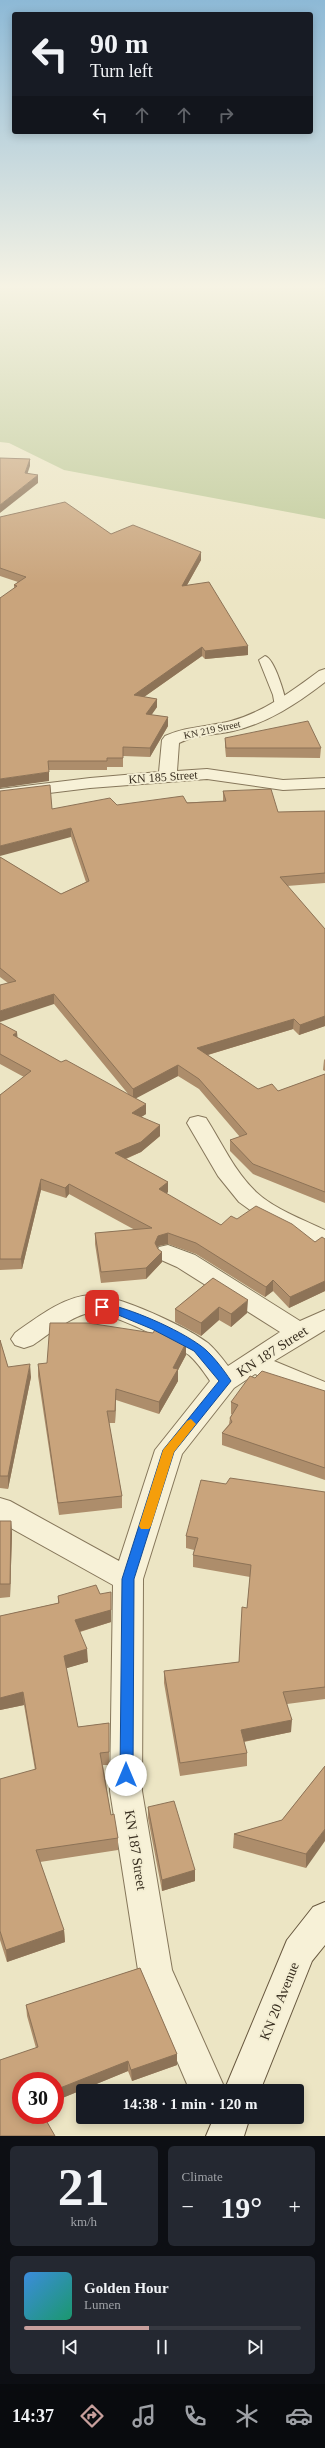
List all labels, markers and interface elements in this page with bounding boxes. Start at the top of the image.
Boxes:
icon: left [24,28,76,80]
text: 90 m [90,28,148,59]
text: Turn left [90,61,153,81]
icon: left [89,104,111,126]
icon: ahead [131,104,153,126]
icon: ahead [173,104,195,126]
icon: right [215,104,237,126]
street label: KN 219 Street [183,718,242,741]
street label: KN 185 Street [128,768,199,786]
pin [85,1290,119,1324]
icon: arrive [91,1296,113,1318]
street label: KN 187 Street [234,1323,310,1380]
position arrow [105,1754,147,1796]
street label: KN 187 Street [122,1809,149,1891]
street label: KN 20 Avenue [257,1960,302,2042]
speed limit sign: 30 [12,2072,64,2124]
text: 14:38 · 1 min · 120 m [123,2096,258,2112]
text: 21 [58,2159,110,2216]
text: Climate [182,2169,223,2184]
text: 19° [220,2191,262,2224]
text: − [182,2194,194,2219]
text: + [289,2194,301,2219]
text: km/h [70,2214,97,2229]
text: Golden Hour [84,2280,169,2296]
text: Lumen [84,2297,121,2312]
icon: previous [59,2336,81,2358]
icon: pause [151,2336,173,2358]
icon: next [244,2336,266,2358]
icon: directions [78,2402,106,2430]
icon: music [130,2402,158,2430]
icon: phone [181,2402,209,2430]
icon: climate [233,2402,261,2430]
icon: car [285,2402,313,2430]
text: 14:37 [12,2406,54,2426]

